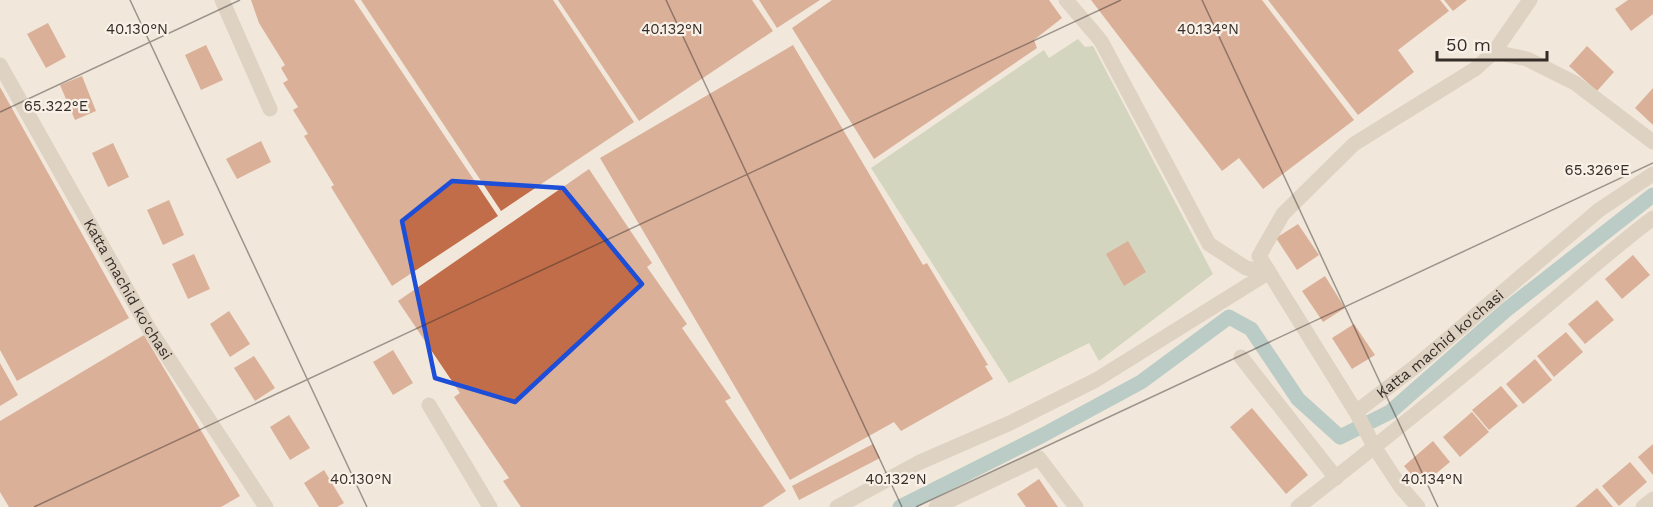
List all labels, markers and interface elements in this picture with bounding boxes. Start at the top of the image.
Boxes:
text: 40.130°N [106,20,168,38]
text: 40.132°N [641,20,703,38]
text: 40.134°N [1177,20,1239,38]
scale bar [1437,24,1546,62]
text: 50 m [1446,34,1491,55]
text: 65.322°E [24,97,88,115]
text: 65.326°E [1565,161,1629,179]
street label: Katta machid ko'chasi [80,216,176,363]
street label: Katta machid ko'chasi [1373,286,1507,402]
text: 40.130°N [330,470,392,488]
text: 40.132°N [865,470,927,488]
text: 40.134°N [1401,470,1463,488]

